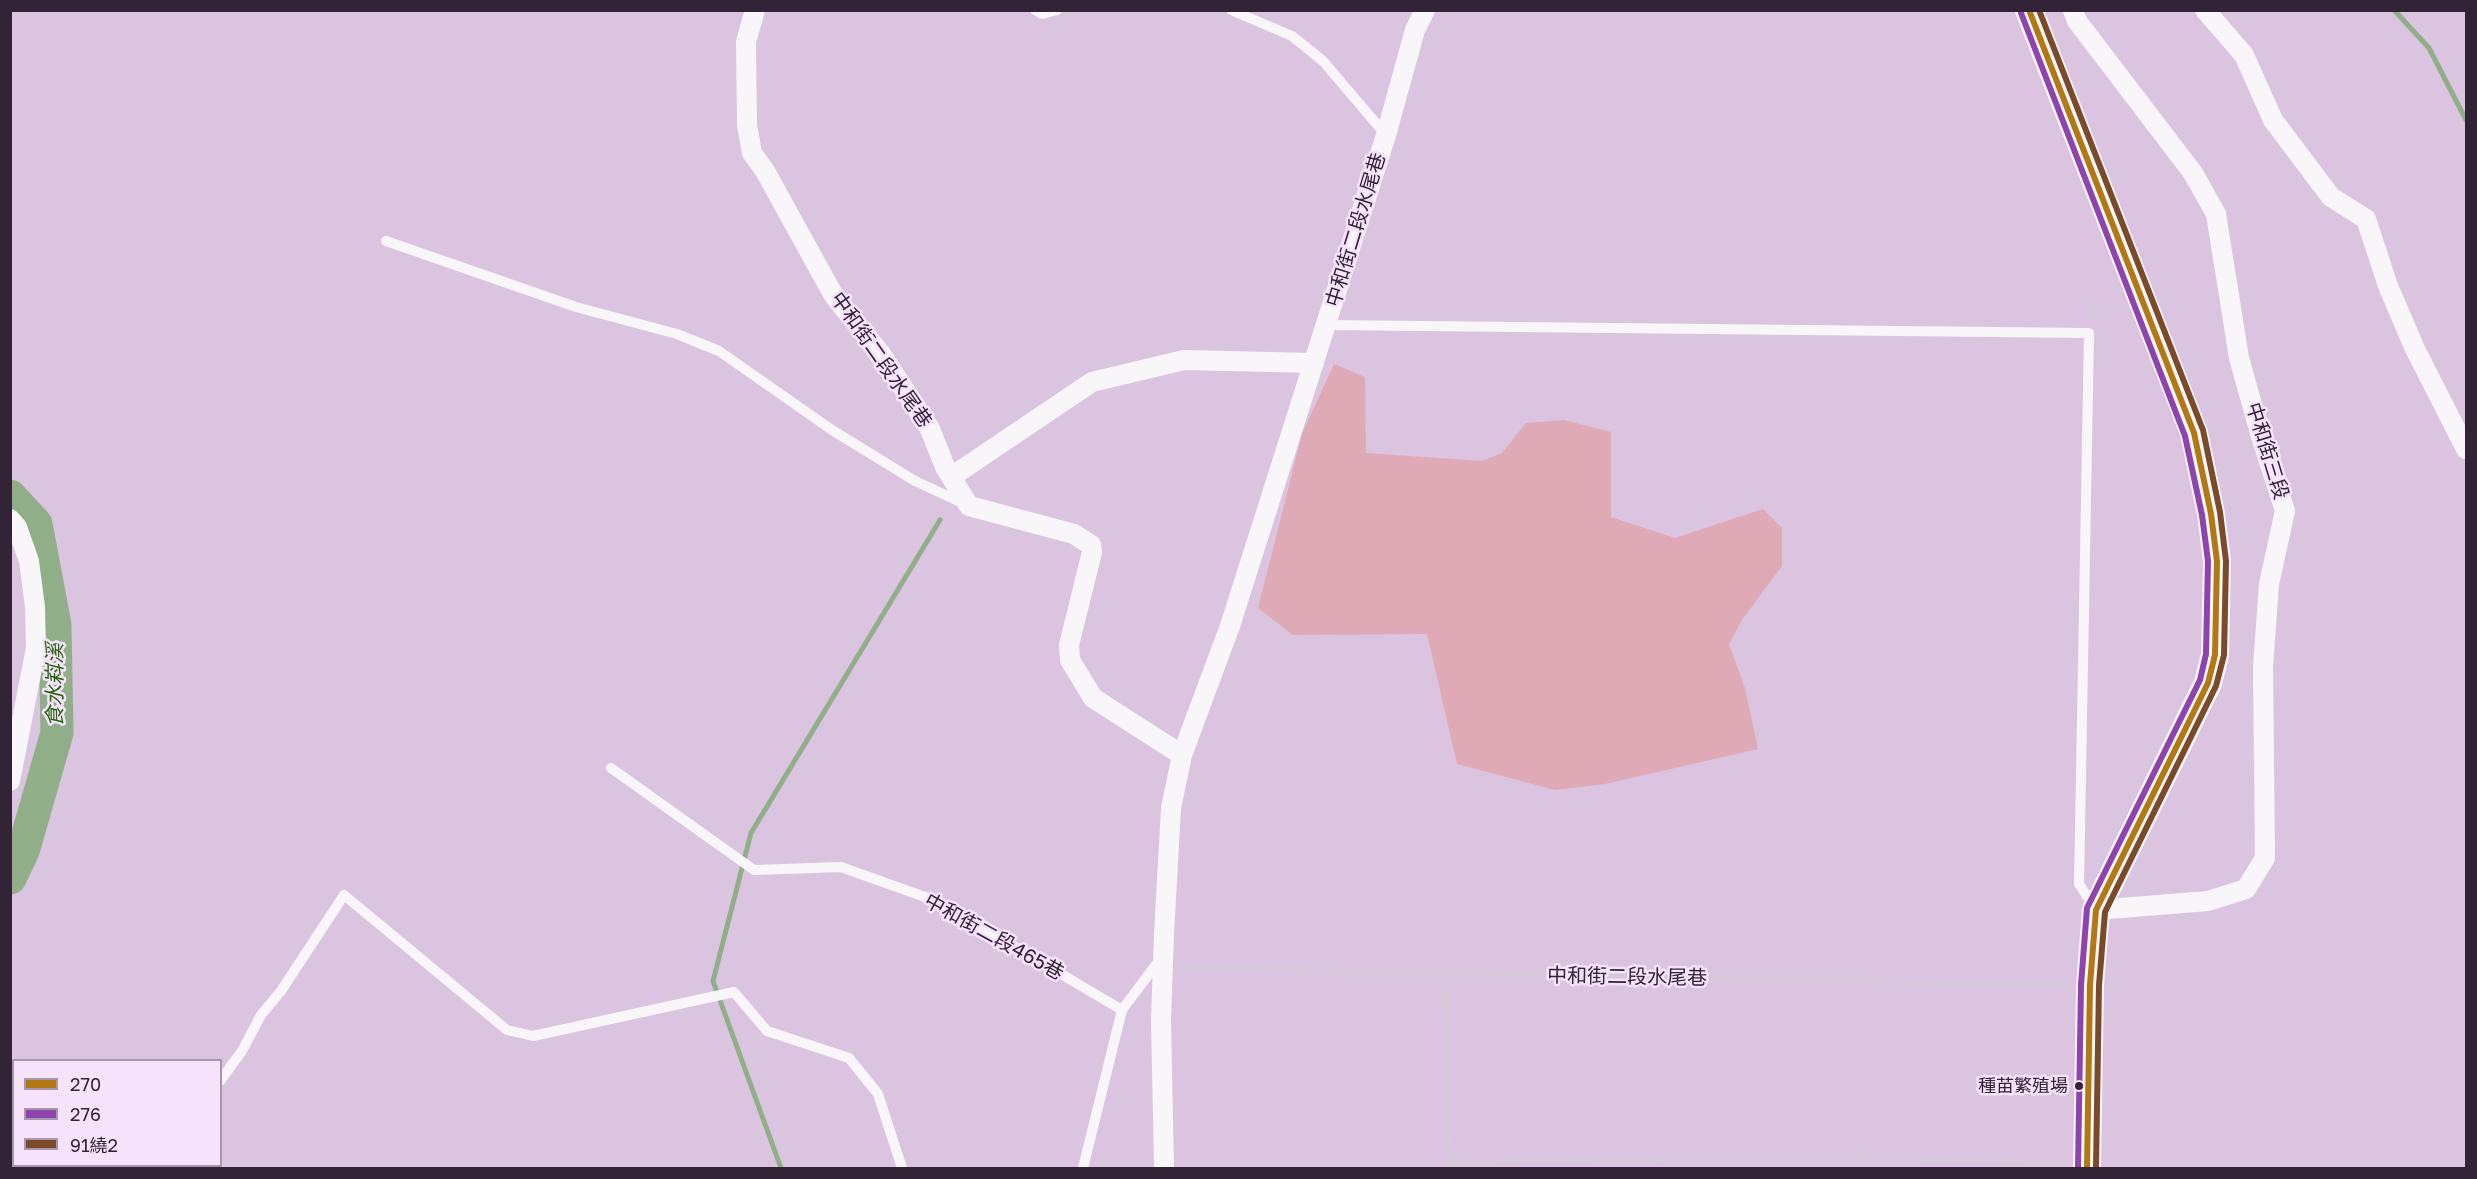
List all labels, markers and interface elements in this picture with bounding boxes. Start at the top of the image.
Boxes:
street label: 中和街二段水尾巷 [1321,150,1391,310]
street label: 中和街二段水尾巷 [825,288,937,432]
street label: 中和街三段 [2241,400,2293,502]
water label: 食水嵙溪 [42,643,68,727]
street label: 中和街二段465巷 [920,889,1068,985]
street label: 中和街二段水尾巷 [1547,964,1707,990]
legend [12,1059,222,1167]
text: 270 [70,1073,101,1095]
place label: 種苗繁殖場 [1978,1075,2068,1097]
marker: 種苗繁殖場 [2073,1080,2085,1092]
text: 276 [70,1103,101,1125]
text: 91繞2 [70,1134,118,1156]

